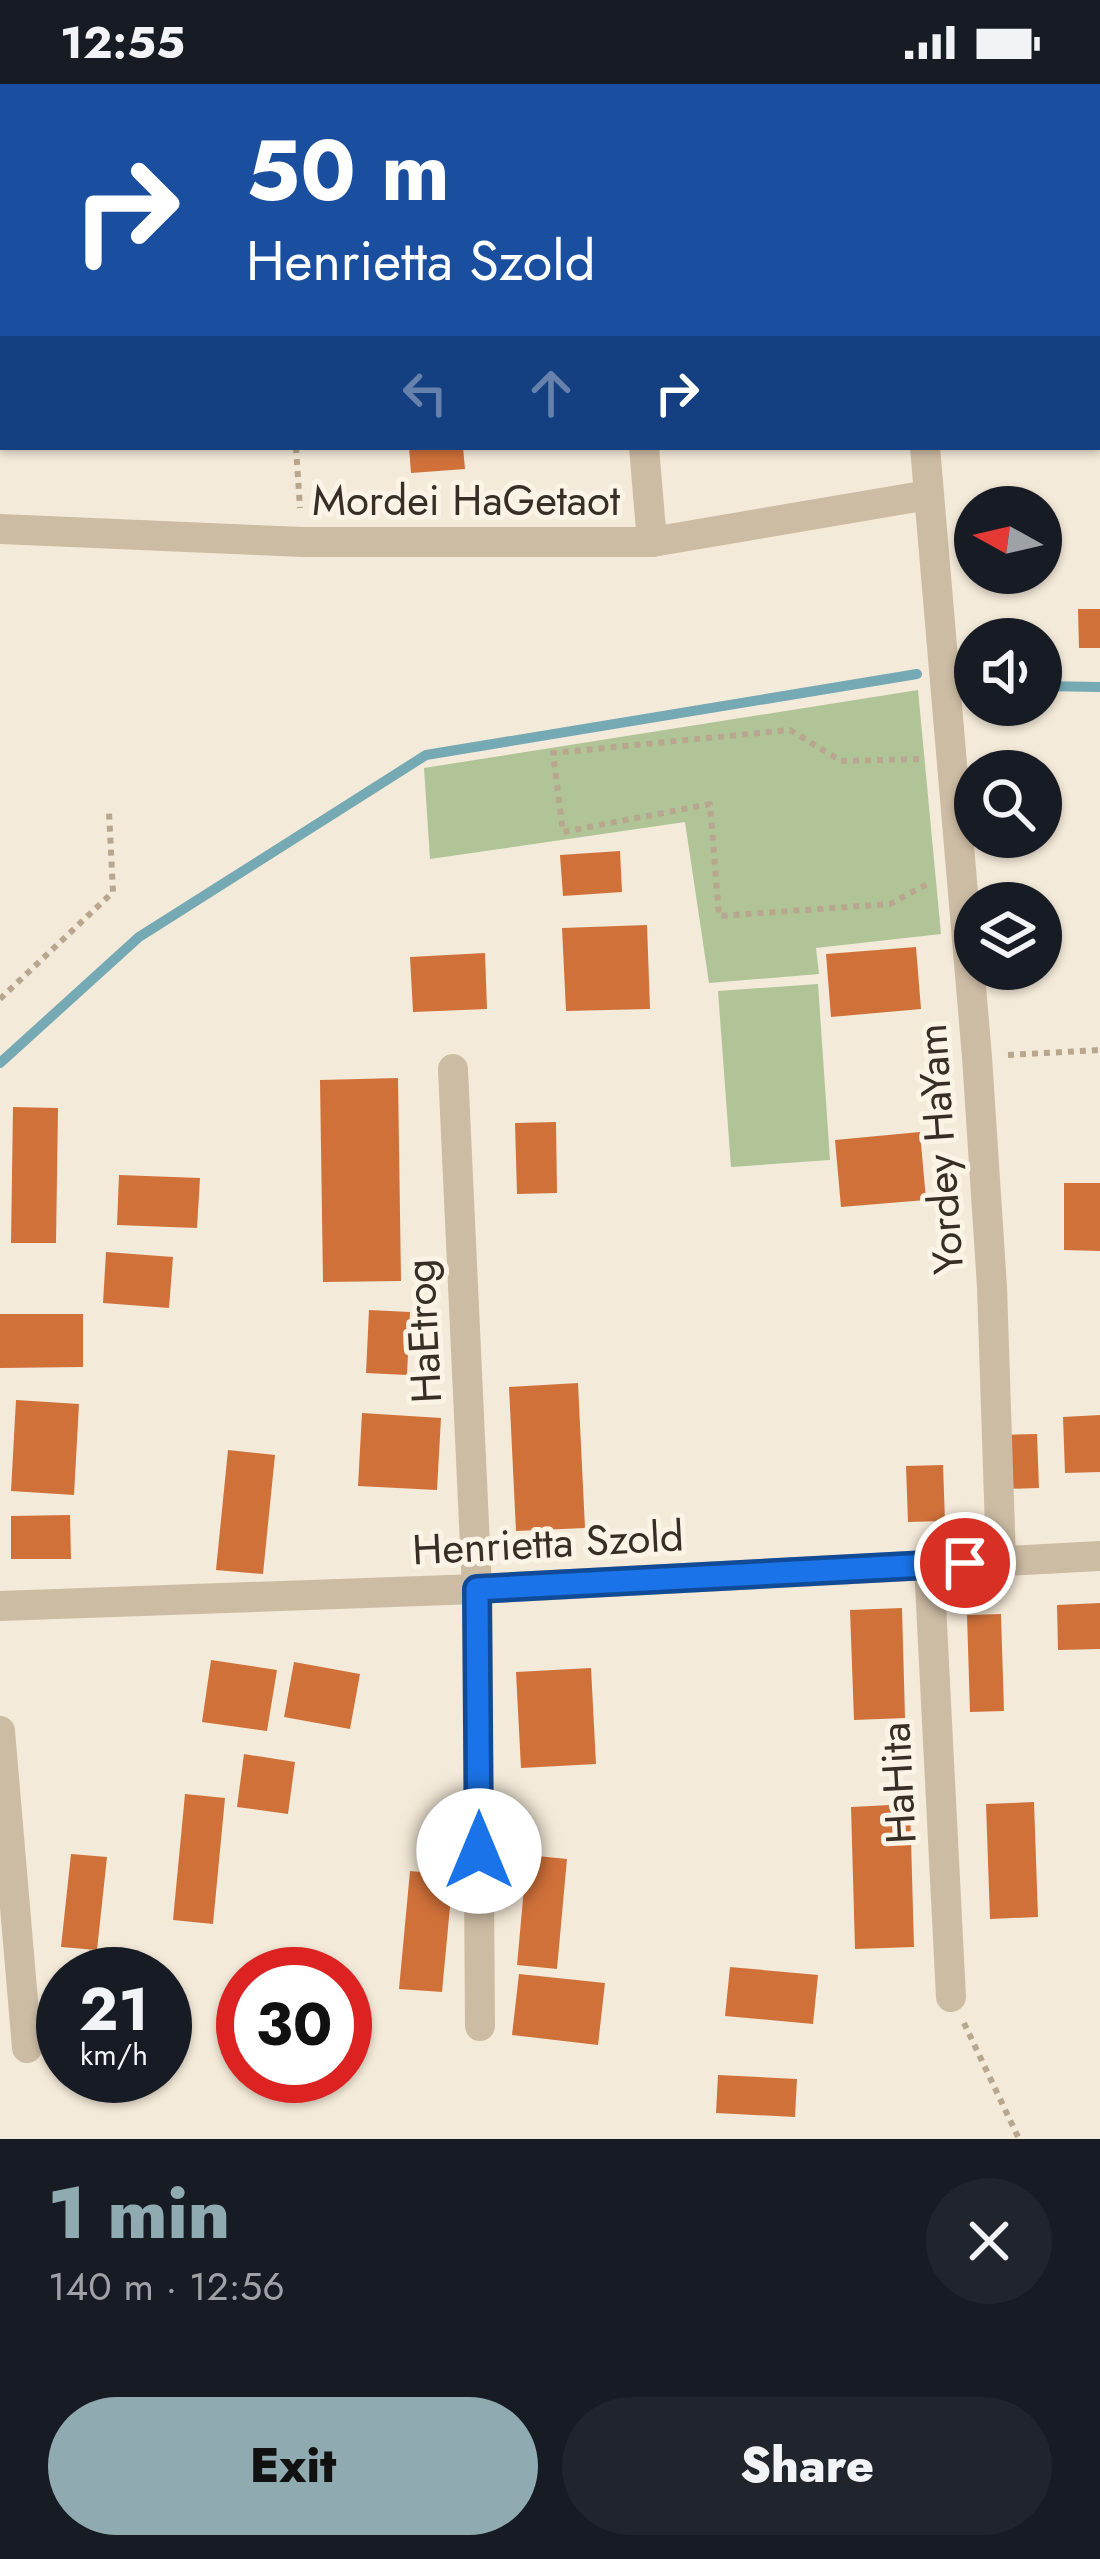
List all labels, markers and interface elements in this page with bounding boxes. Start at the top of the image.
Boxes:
text: 12:55 [60,10,185,75]
text: 50 m [246,110,450,232]
icon: right [48,132,204,288]
text: Henrietta Szold [246,222,596,300]
icon: left [392,360,458,426]
icon: ahead [518,360,584,426]
icon: right [644,360,710,426]
street label: Mordei HaGetaot [312,470,620,531]
north arrow [954,486,1062,594]
map controls [954,486,1062,990]
button: sound [954,618,1062,726]
button: search [954,750,1062,858]
button: layers [954,882,1062,990]
street label: Yordey HaYam [901,1022,979,1276]
street label: HaEtrog [389,1257,457,1405]
street label: Henrietta Szold [411,1505,685,1581]
pin [914,1512,1016,1614]
icon: arrive [932,1530,998,1596]
street label: HaHita [864,1721,932,1845]
position arrow [416,1788,542,1914]
speed limit sign: 30 [216,1947,372,2103]
text: 21 [79,1966,149,2053]
text: km/h [80,2033,148,2076]
text: 1 min [48,2161,230,2265]
button: close [926,2178,1052,2304]
text: 140 m · 12:56 [48,2258,285,2315]
button: Exit [48,2397,538,2535]
button: Share [562,2397,1052,2535]

